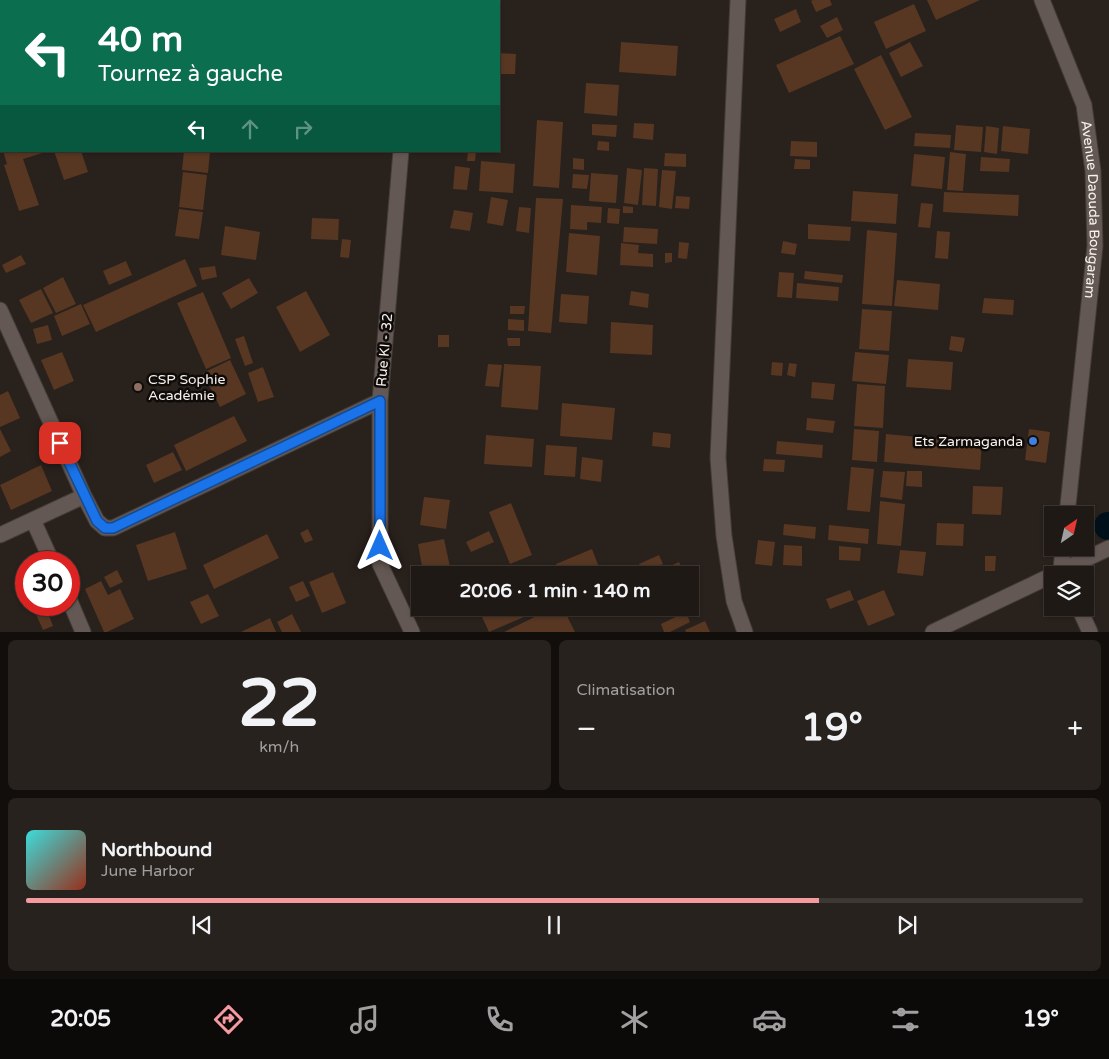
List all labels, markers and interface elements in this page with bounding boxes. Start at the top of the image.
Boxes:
text: 40 m [98,19,183,61]
icon: left [15,20,80,85]
text: Tournez à gauche [98,61,283,87]
icon: left [183,115,211,143]
icon: ahead [236,115,264,143]
icon: right [289,115,317,143]
street label: Avenue Daouda Bougaram [1077,119,1103,299]
street label: Rue KI - 32 [373,312,396,388]
place label: CSP Sophie Académie [148,371,225,404]
marker: CSP Sophie Académie [132,381,144,393]
pin [39,422,81,464]
icon: arrive [46,429,74,457]
place label: Ets Zarmaganda [914,433,1023,450]
marker: Ets Zarmaganda [1027,435,1039,447]
north arrow [1044,506,1094,556]
map controls [1044,506,1094,616]
position arrow [353,519,405,571]
speed limit sign: 30 [15,551,80,616]
button: layers [1044,566,1094,616]
text: 20:06 · 1 min · 140 m [459,580,651,602]
text: 22 [238,665,320,744]
text: Climatisation [577,680,675,700]
text: 19° [801,705,863,751]
text: − [577,712,596,746]
text: + [1067,712,1083,746]
text: km/h [259,737,299,757]
text: Northbound [101,839,212,861]
text: June Harbor [101,861,194,881]
icon: previous [188,911,216,939]
icon: pause [540,911,568,939]
icon: next [893,911,921,939]
icon: directions [211,1002,246,1037]
icon: music [347,1002,382,1037]
icon: phone [482,1002,517,1037]
icon: climate [617,1002,652,1037]
icon: car [752,1002,787,1037]
icon: filters [888,1002,923,1037]
text: 20:05 [50,1006,111,1032]
text: 19° [1023,1006,1059,1032]

